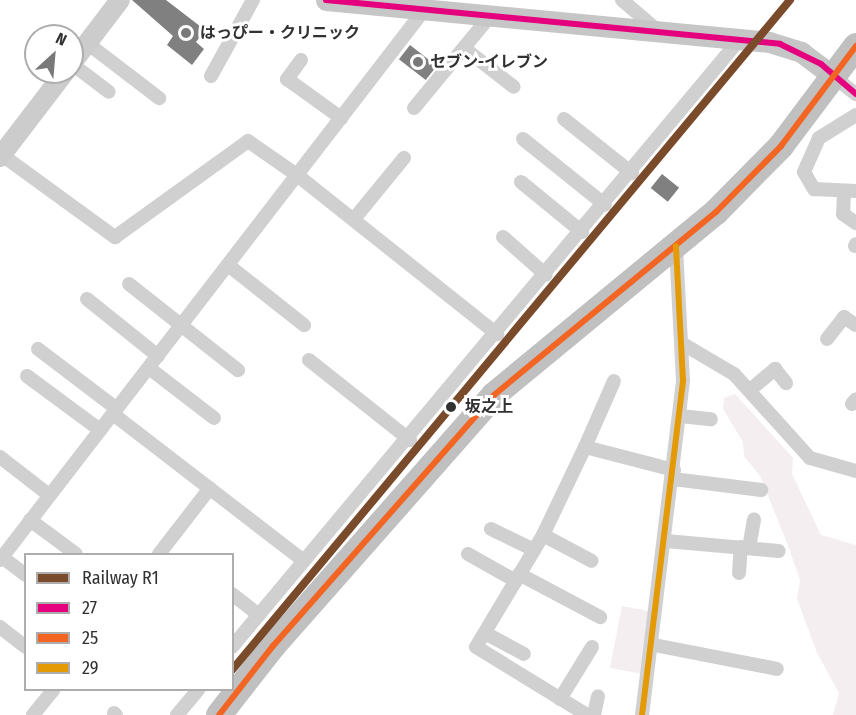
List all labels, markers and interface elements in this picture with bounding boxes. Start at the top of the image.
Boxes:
place label: はっぴー・クリニック [200,23,360,43]
north arrow [24,24,84,84]
marker: はっぴー・クリニック [177,24,195,42]
text: N [53,29,70,50]
place label: セブン-イレブン [430,52,548,72]
marker: セブン-イレブン [411,55,425,69]
place label: 坂之上 [465,397,513,417]
marker: 坂之上 [442,398,460,416]
legend [24,553,234,691]
text: Railway R1 [82,567,159,589]
text: 27 [82,597,97,619]
text: 25 [82,627,98,649]
text: 29 [82,657,99,679]

